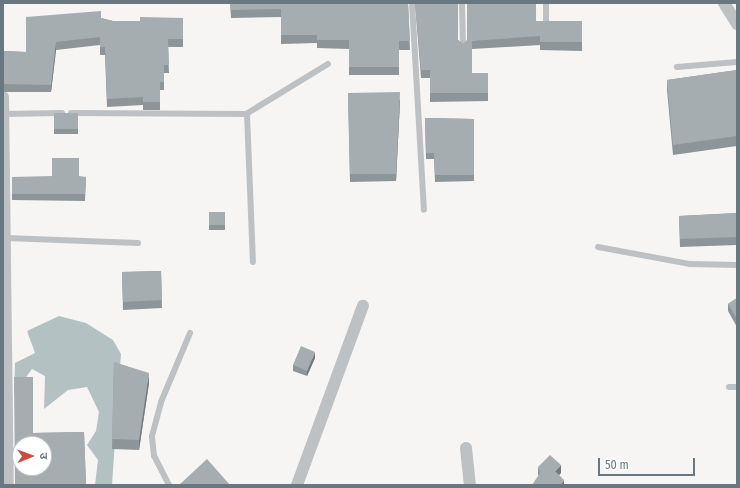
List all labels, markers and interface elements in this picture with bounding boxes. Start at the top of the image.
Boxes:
north arrow [12,436,52,476]
scale bar [600,450,697,476]
text: उ [37,452,50,459]
text: 50 m [605,458,629,472]

